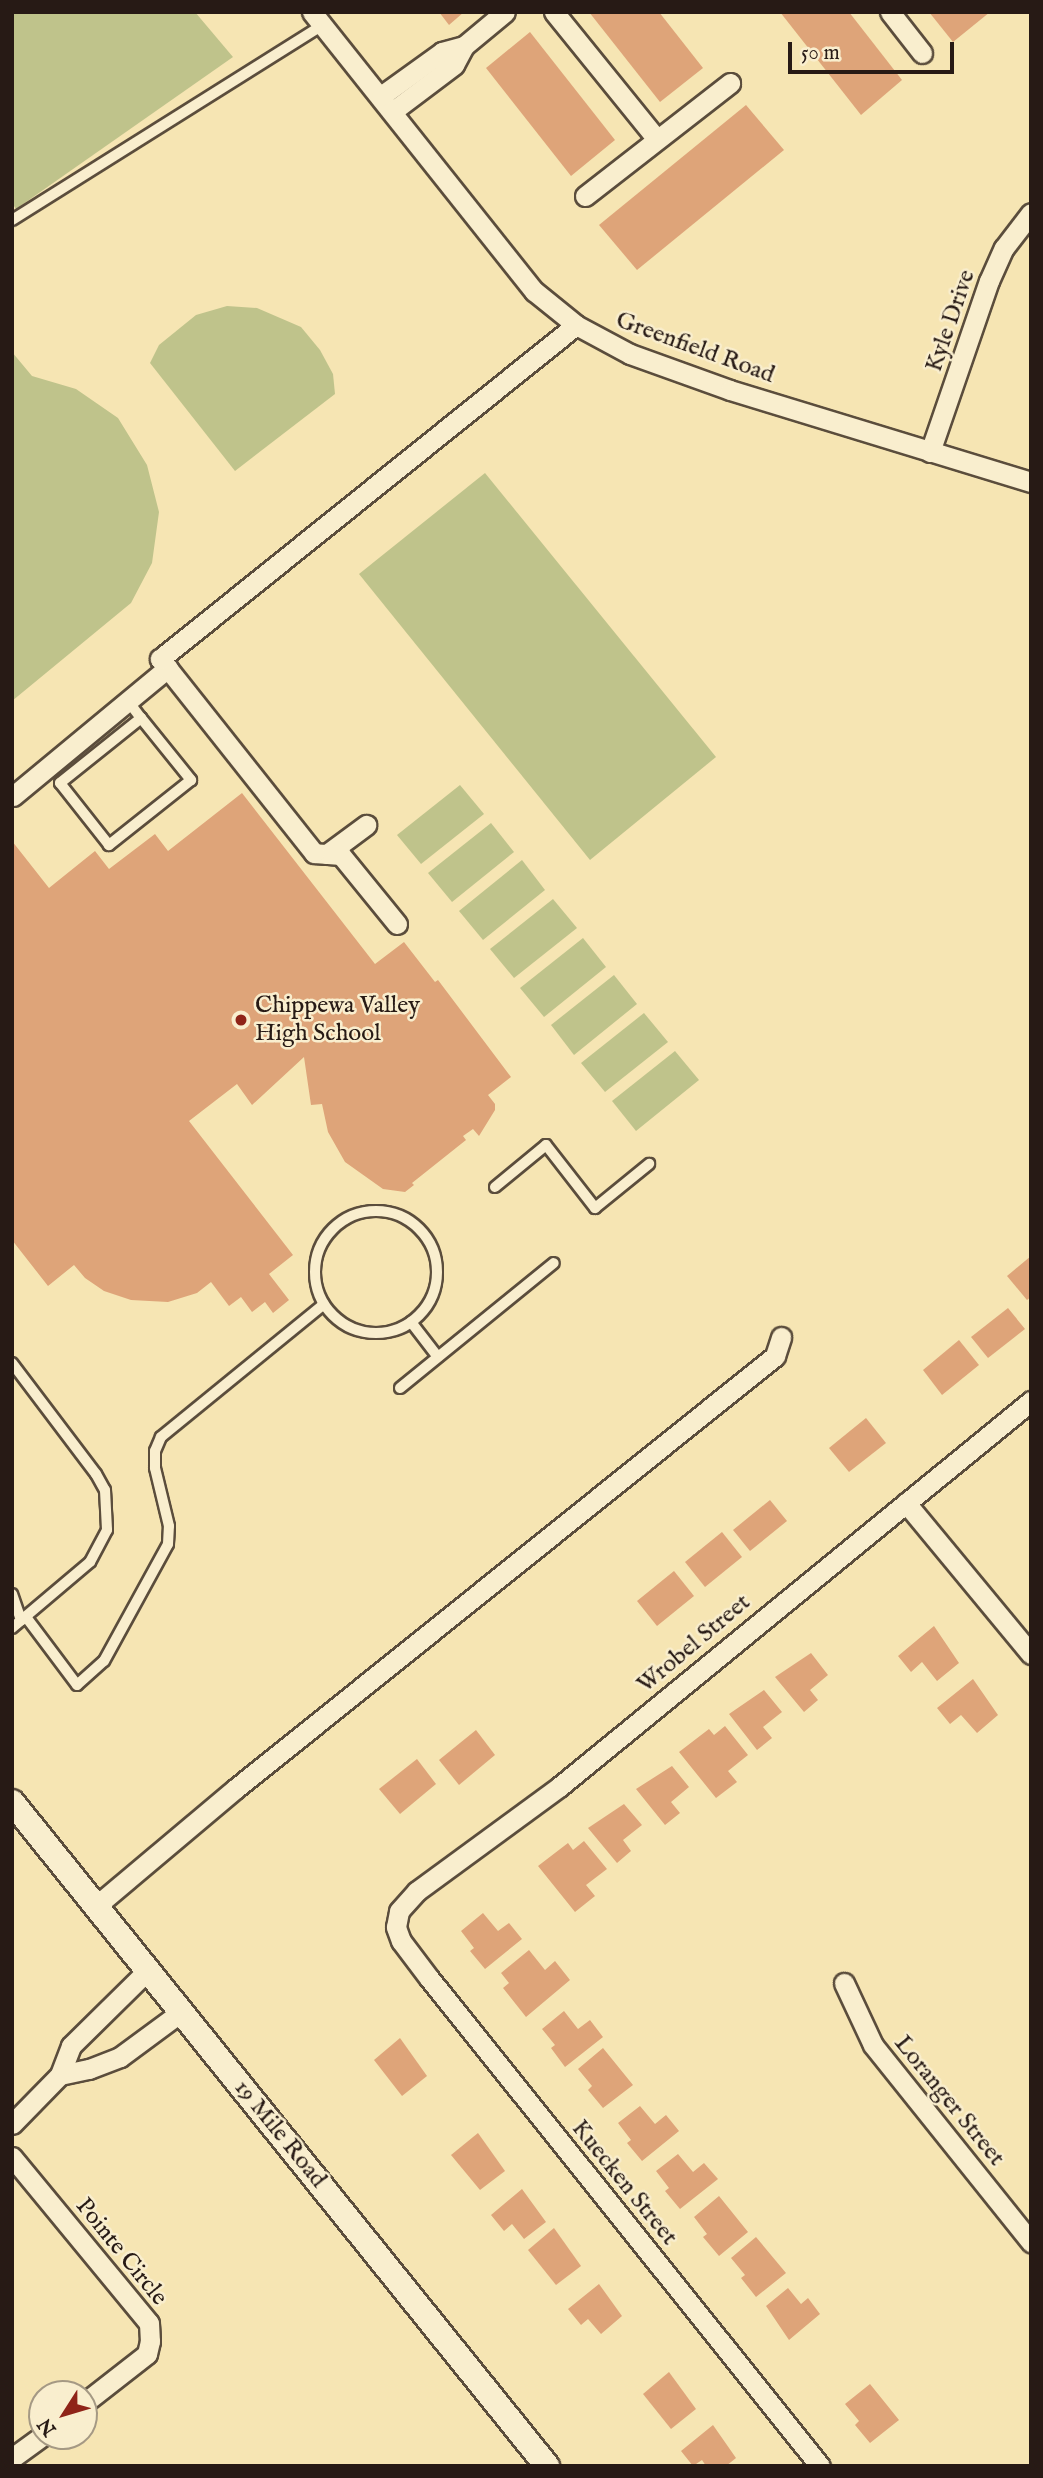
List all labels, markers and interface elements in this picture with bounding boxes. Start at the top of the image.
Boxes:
scale bar [791,28,957,72]
text: 50 m [801,40,840,67]
street label: Kyle Drive [920,266,982,376]
street label: Greenfield Road [612,306,778,390]
place label: Chippewa Valley High School [255,992,420,1048]
marker: Chippewa Valley High School [233,1012,249,1028]
street label: Wrobel Street [632,1588,756,1700]
street label: Loranger Street [888,2030,1010,2172]
street label: 19 Mile Road [228,2074,332,2194]
street label: Kuecken Street [565,2115,683,2251]
street label: Pointe Circle [69,2192,173,2312]
north arrow [28,2380,98,2450]
text: N [33,2413,62,2440]

